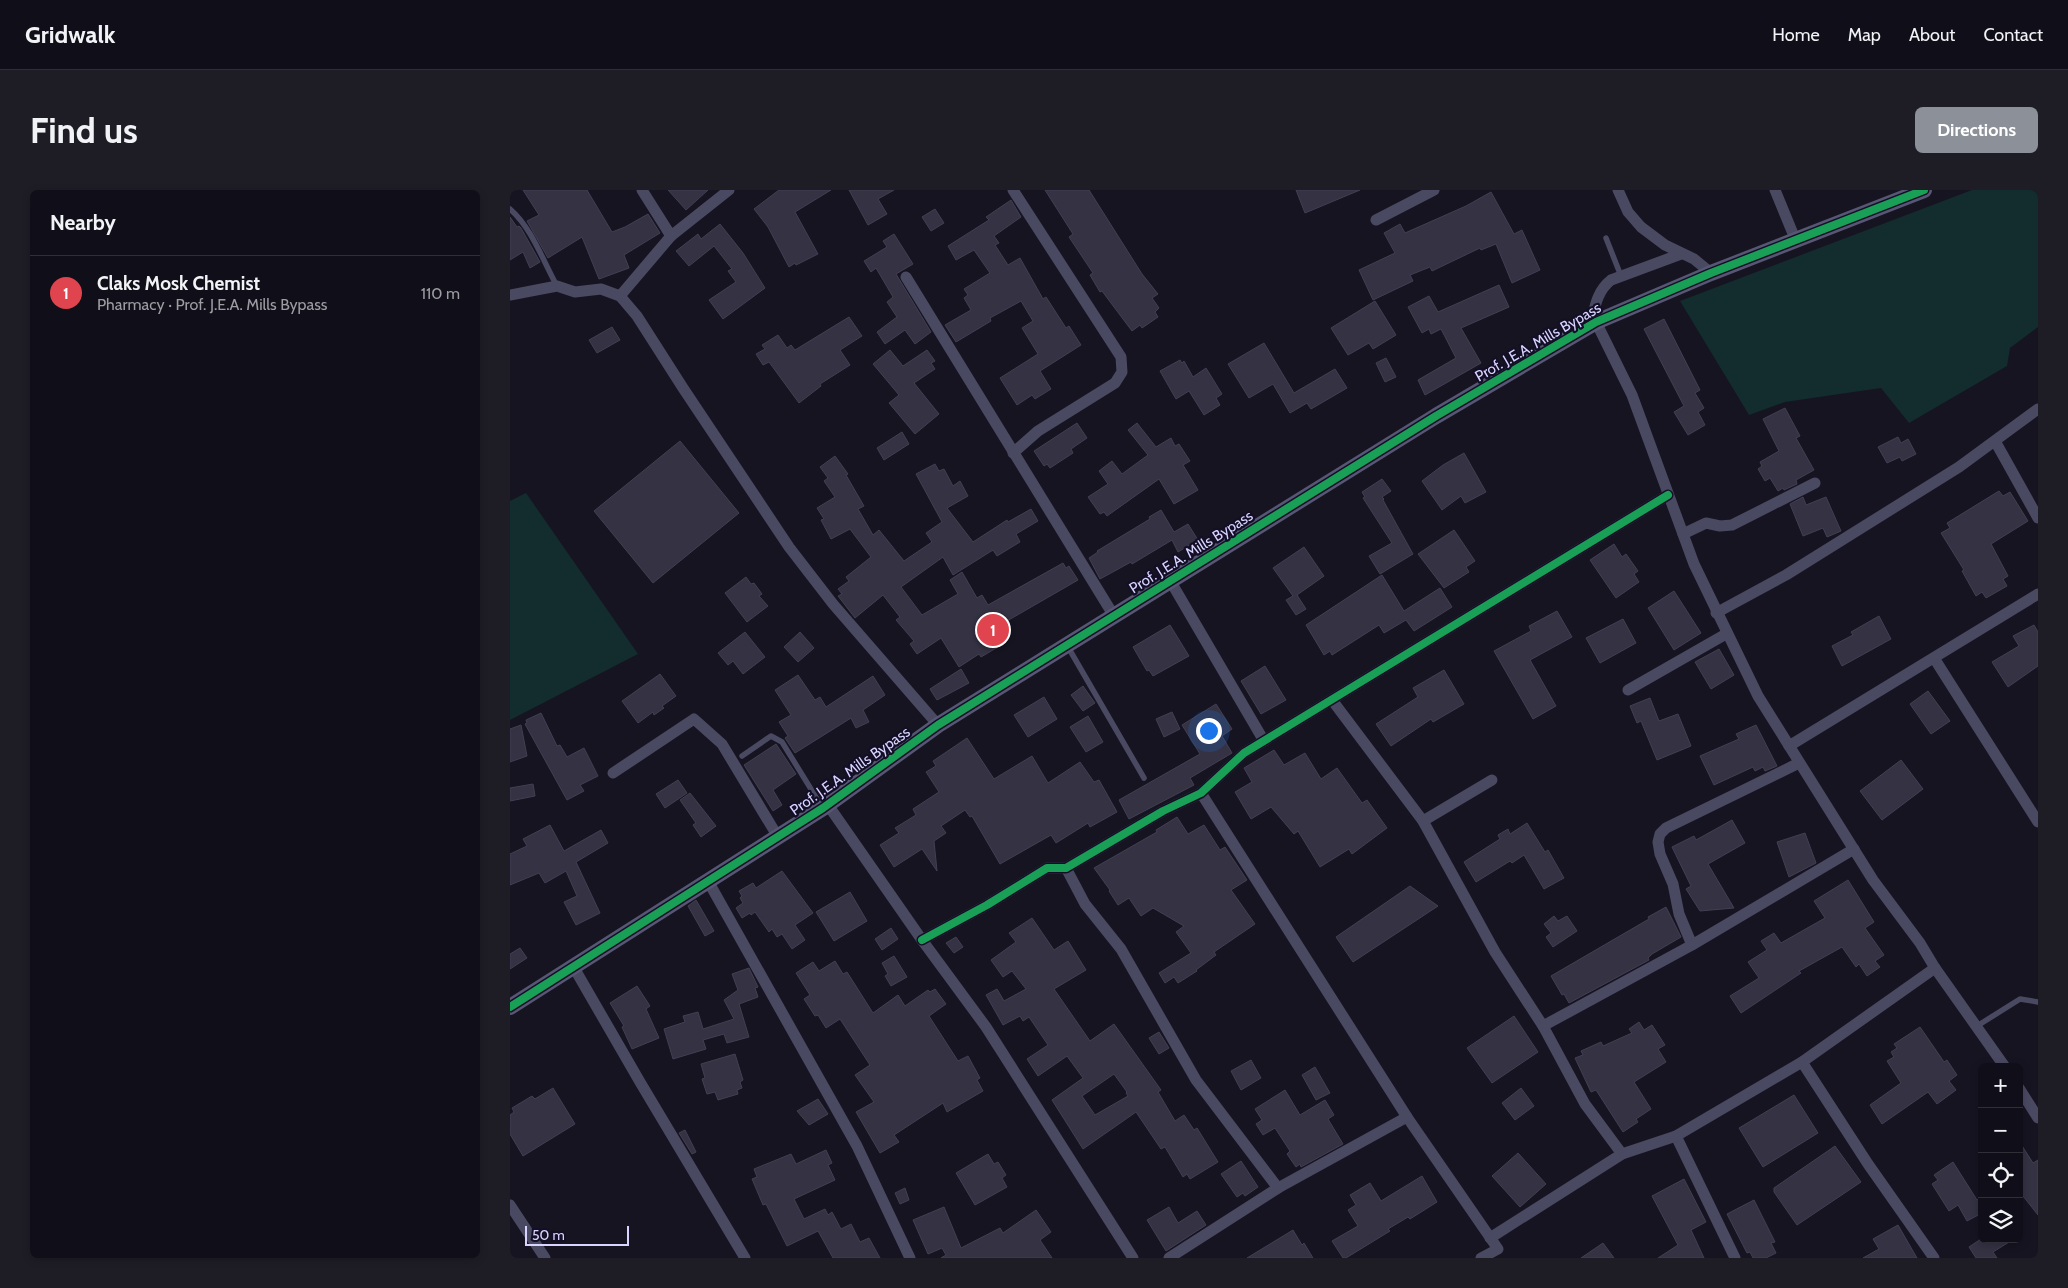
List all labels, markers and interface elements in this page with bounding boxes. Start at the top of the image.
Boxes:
text: Gridwalk [25,20,115,49]
text: Home [1772,24,1820,46]
text: Map [1848,24,1881,46]
text: About [1909,24,1955,46]
text: Contact [1983,24,2043,46]
button: Directions [1915,107,2038,153]
text: Find us [30,109,138,152]
text: Nearby [50,210,116,235]
text: Claks Mosk Chemist [97,272,260,295]
text: 1 [63,284,69,303]
text: 110 m [421,284,460,303]
text: Pharmacy · Prof. J.E.A. Mills Bypass [97,295,327,314]
street label: Prof. J.E.A. Mills Bypass [1472,299,1604,385]
street label: Prof. J.E.A. Mills Bypass [1126,507,1256,597]
pin: 1 [977,611,1009,649]
your location [1196,718,1222,744]
street label: Prof. J.E.A. Mills Bypass [786,723,914,819]
map controls [1978,1063,2023,1243]
button: + [1978,1063,2023,1108]
button: − [1978,1108,2023,1153]
button: locate [1978,1153,2023,1198]
button: layers [1978,1198,2023,1243]
scale bar [525,1223,629,1246]
text: 50 m [532,1226,565,1244]

